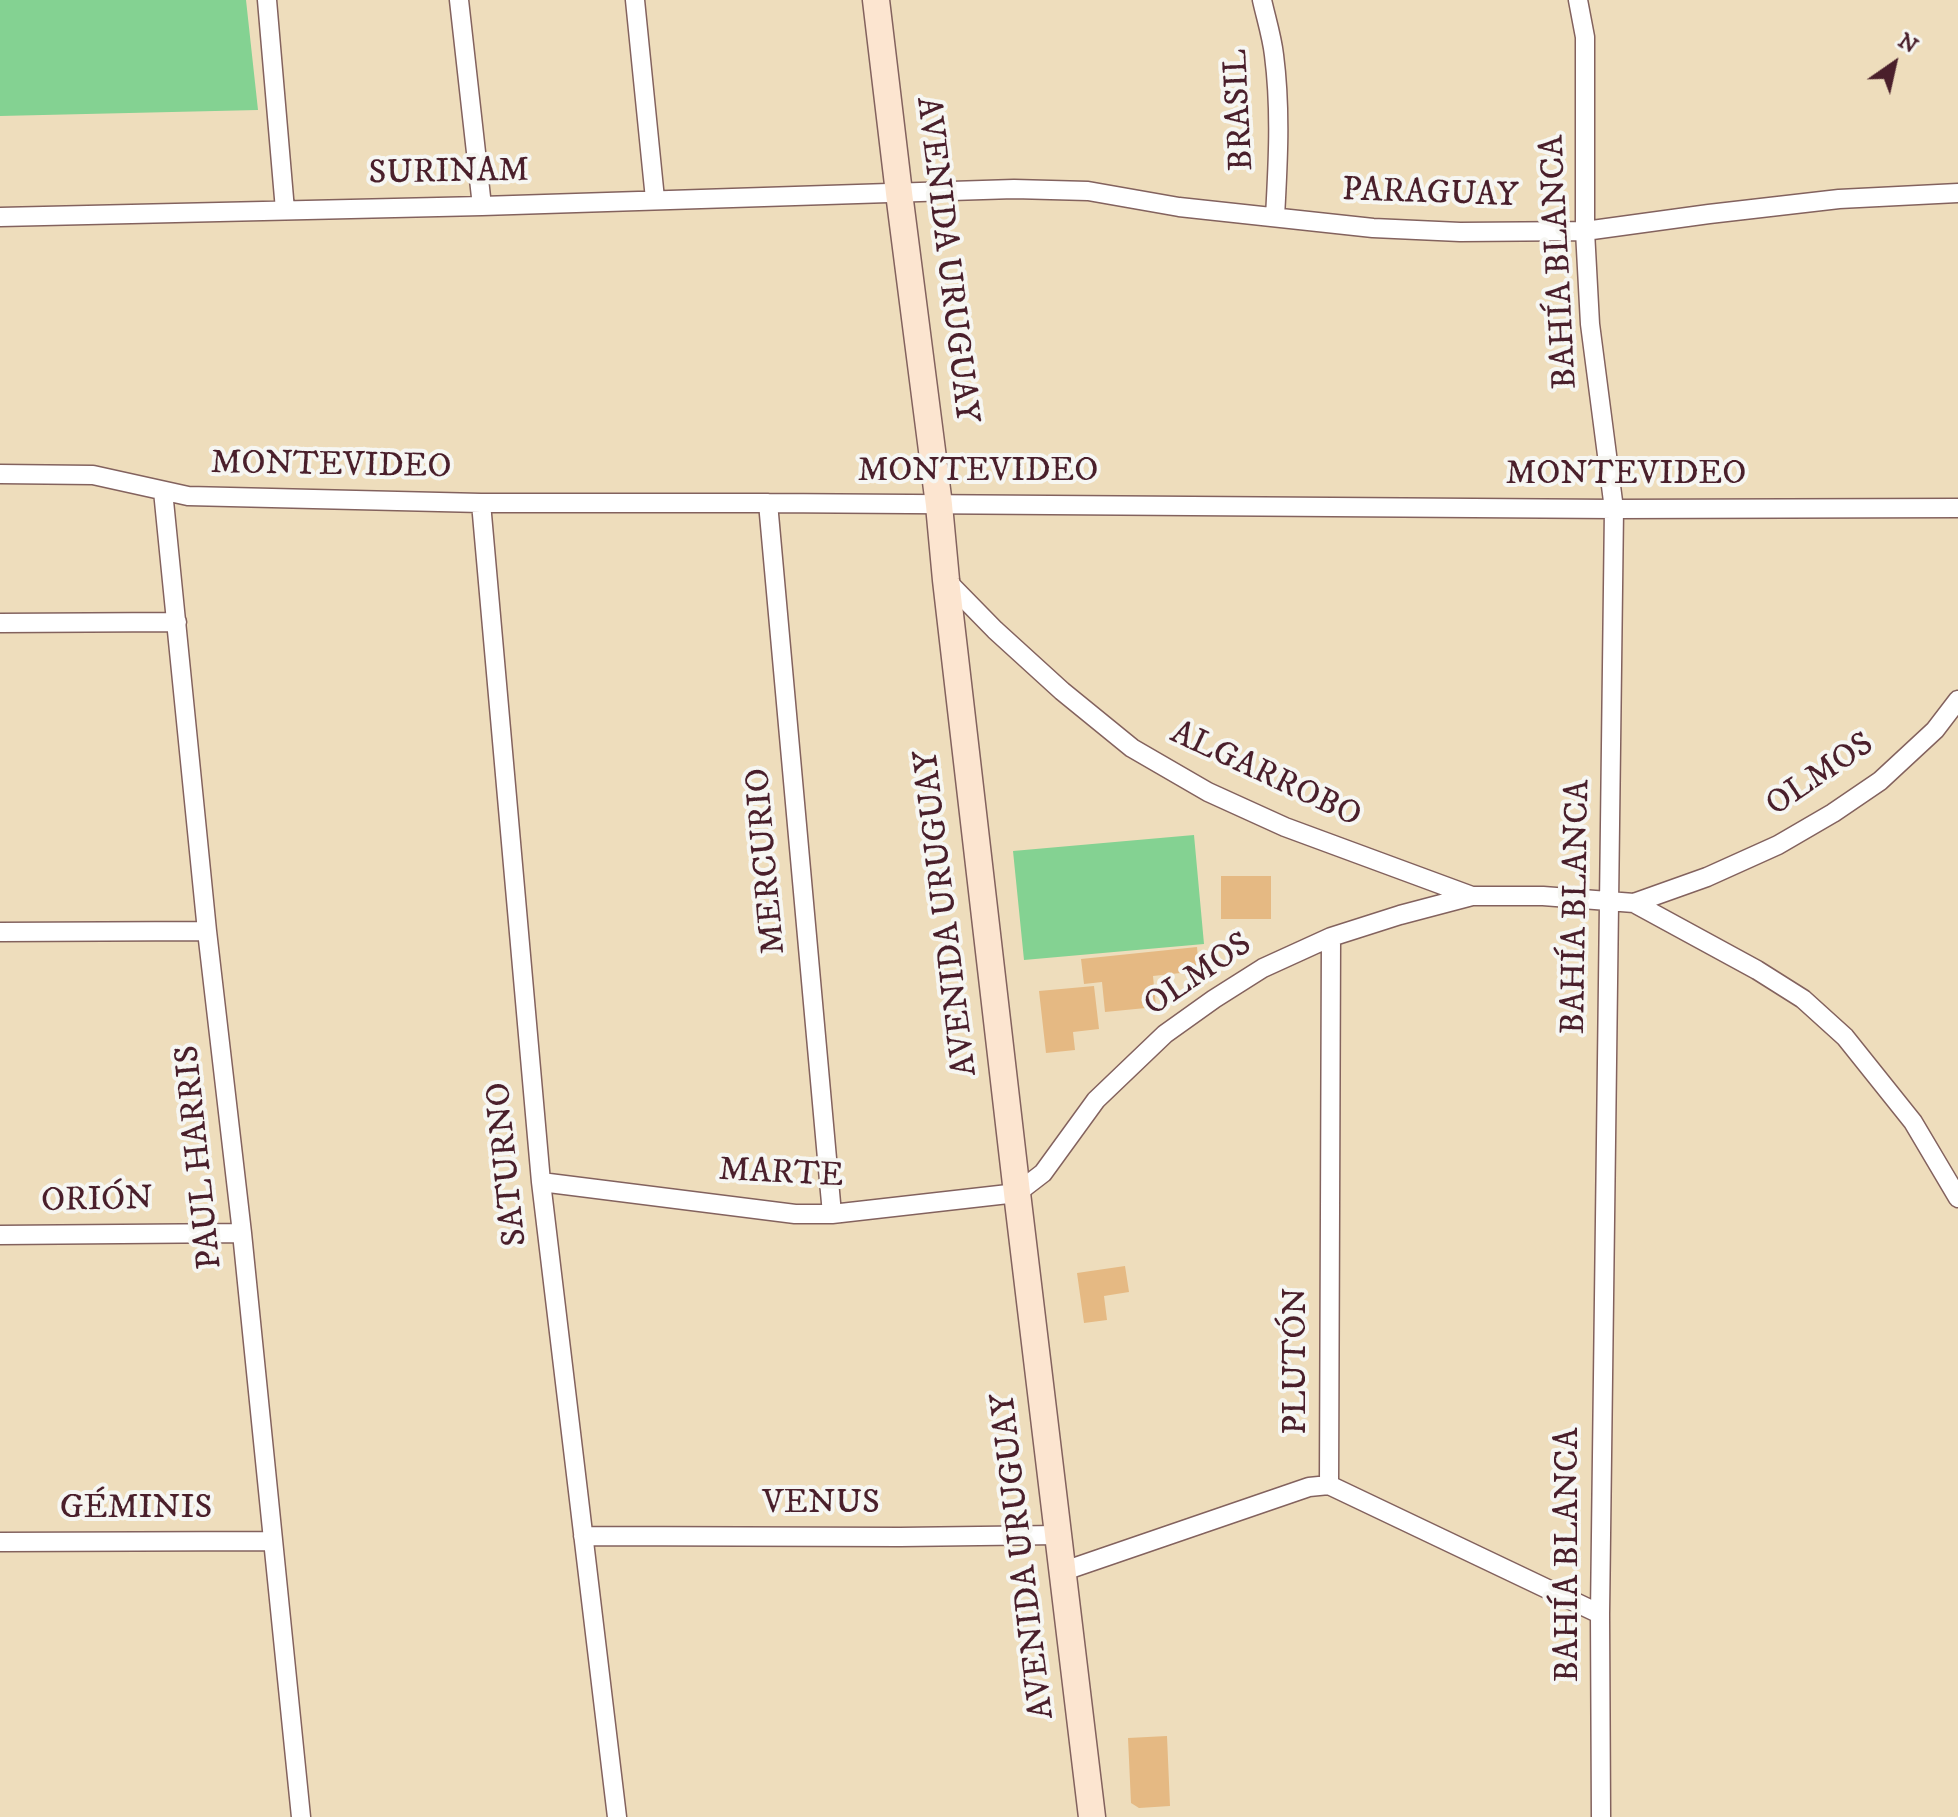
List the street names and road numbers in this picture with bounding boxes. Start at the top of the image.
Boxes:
street label: BRASIL [1217,48,1265,172]
street label: AVENIDA URUGUAY [905,95,985,425]
street label: BAHÍA BLANCA [1534,134,1588,390]
street label: SURINAM [368,152,530,196]
street label: PARAGUAY [1341,172,1519,218]
street label: MONTEVIDEO [210,445,452,489]
street label: MONTEVIDEO [858,453,1098,493]
street label: MONTEVIDEO [1506,456,1746,496]
street label: ALGARROBO [1163,714,1367,838]
street label: OLMOS [1759,725,1883,827]
street label: AVENIDA URUGUAY [908,748,988,1078]
street label: MERCURIO [740,766,796,956]
street label: BAHÍA BLANCA [1555,779,1601,1035]
street label: OLMOS [1137,925,1261,1027]
street label: PAUL HARRIS [169,1043,233,1271]
street label: SATURNO [480,1080,538,1248]
street label: MARTE [717,1151,845,1199]
street label: ORIÓN [41,1181,153,1223]
street label: PLUTÓN [1278,1287,1318,1435]
street label: AVENIDA URUGUAY [985,1391,1065,1721]
street label: BAHÍA BLANCA [1550,1428,1590,1682]
street label: VENUS [762,1485,880,1525]
street label: GÉMINIS [60,1490,212,1530]

